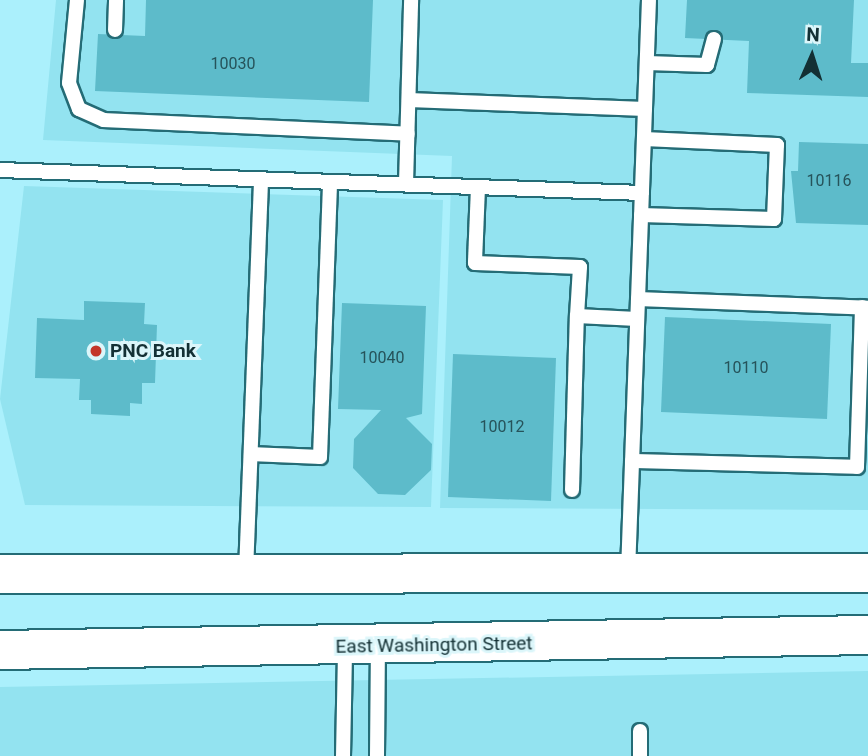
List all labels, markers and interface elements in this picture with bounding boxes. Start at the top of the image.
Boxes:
north arrow [777,21,847,91]
text: N [806,23,820,46]
house number: 10030 [211,54,255,74]
house number: 10116 [807,171,851,191]
place label: PNC Bank [110,340,196,362]
marker: PNC Bank [88,343,104,359]
house number: 10040 [360,348,404,368]
house number: 10110 [724,358,768,378]
house number: 10012 [480,417,524,437]
street label: East Washington Street [335,632,533,658]

